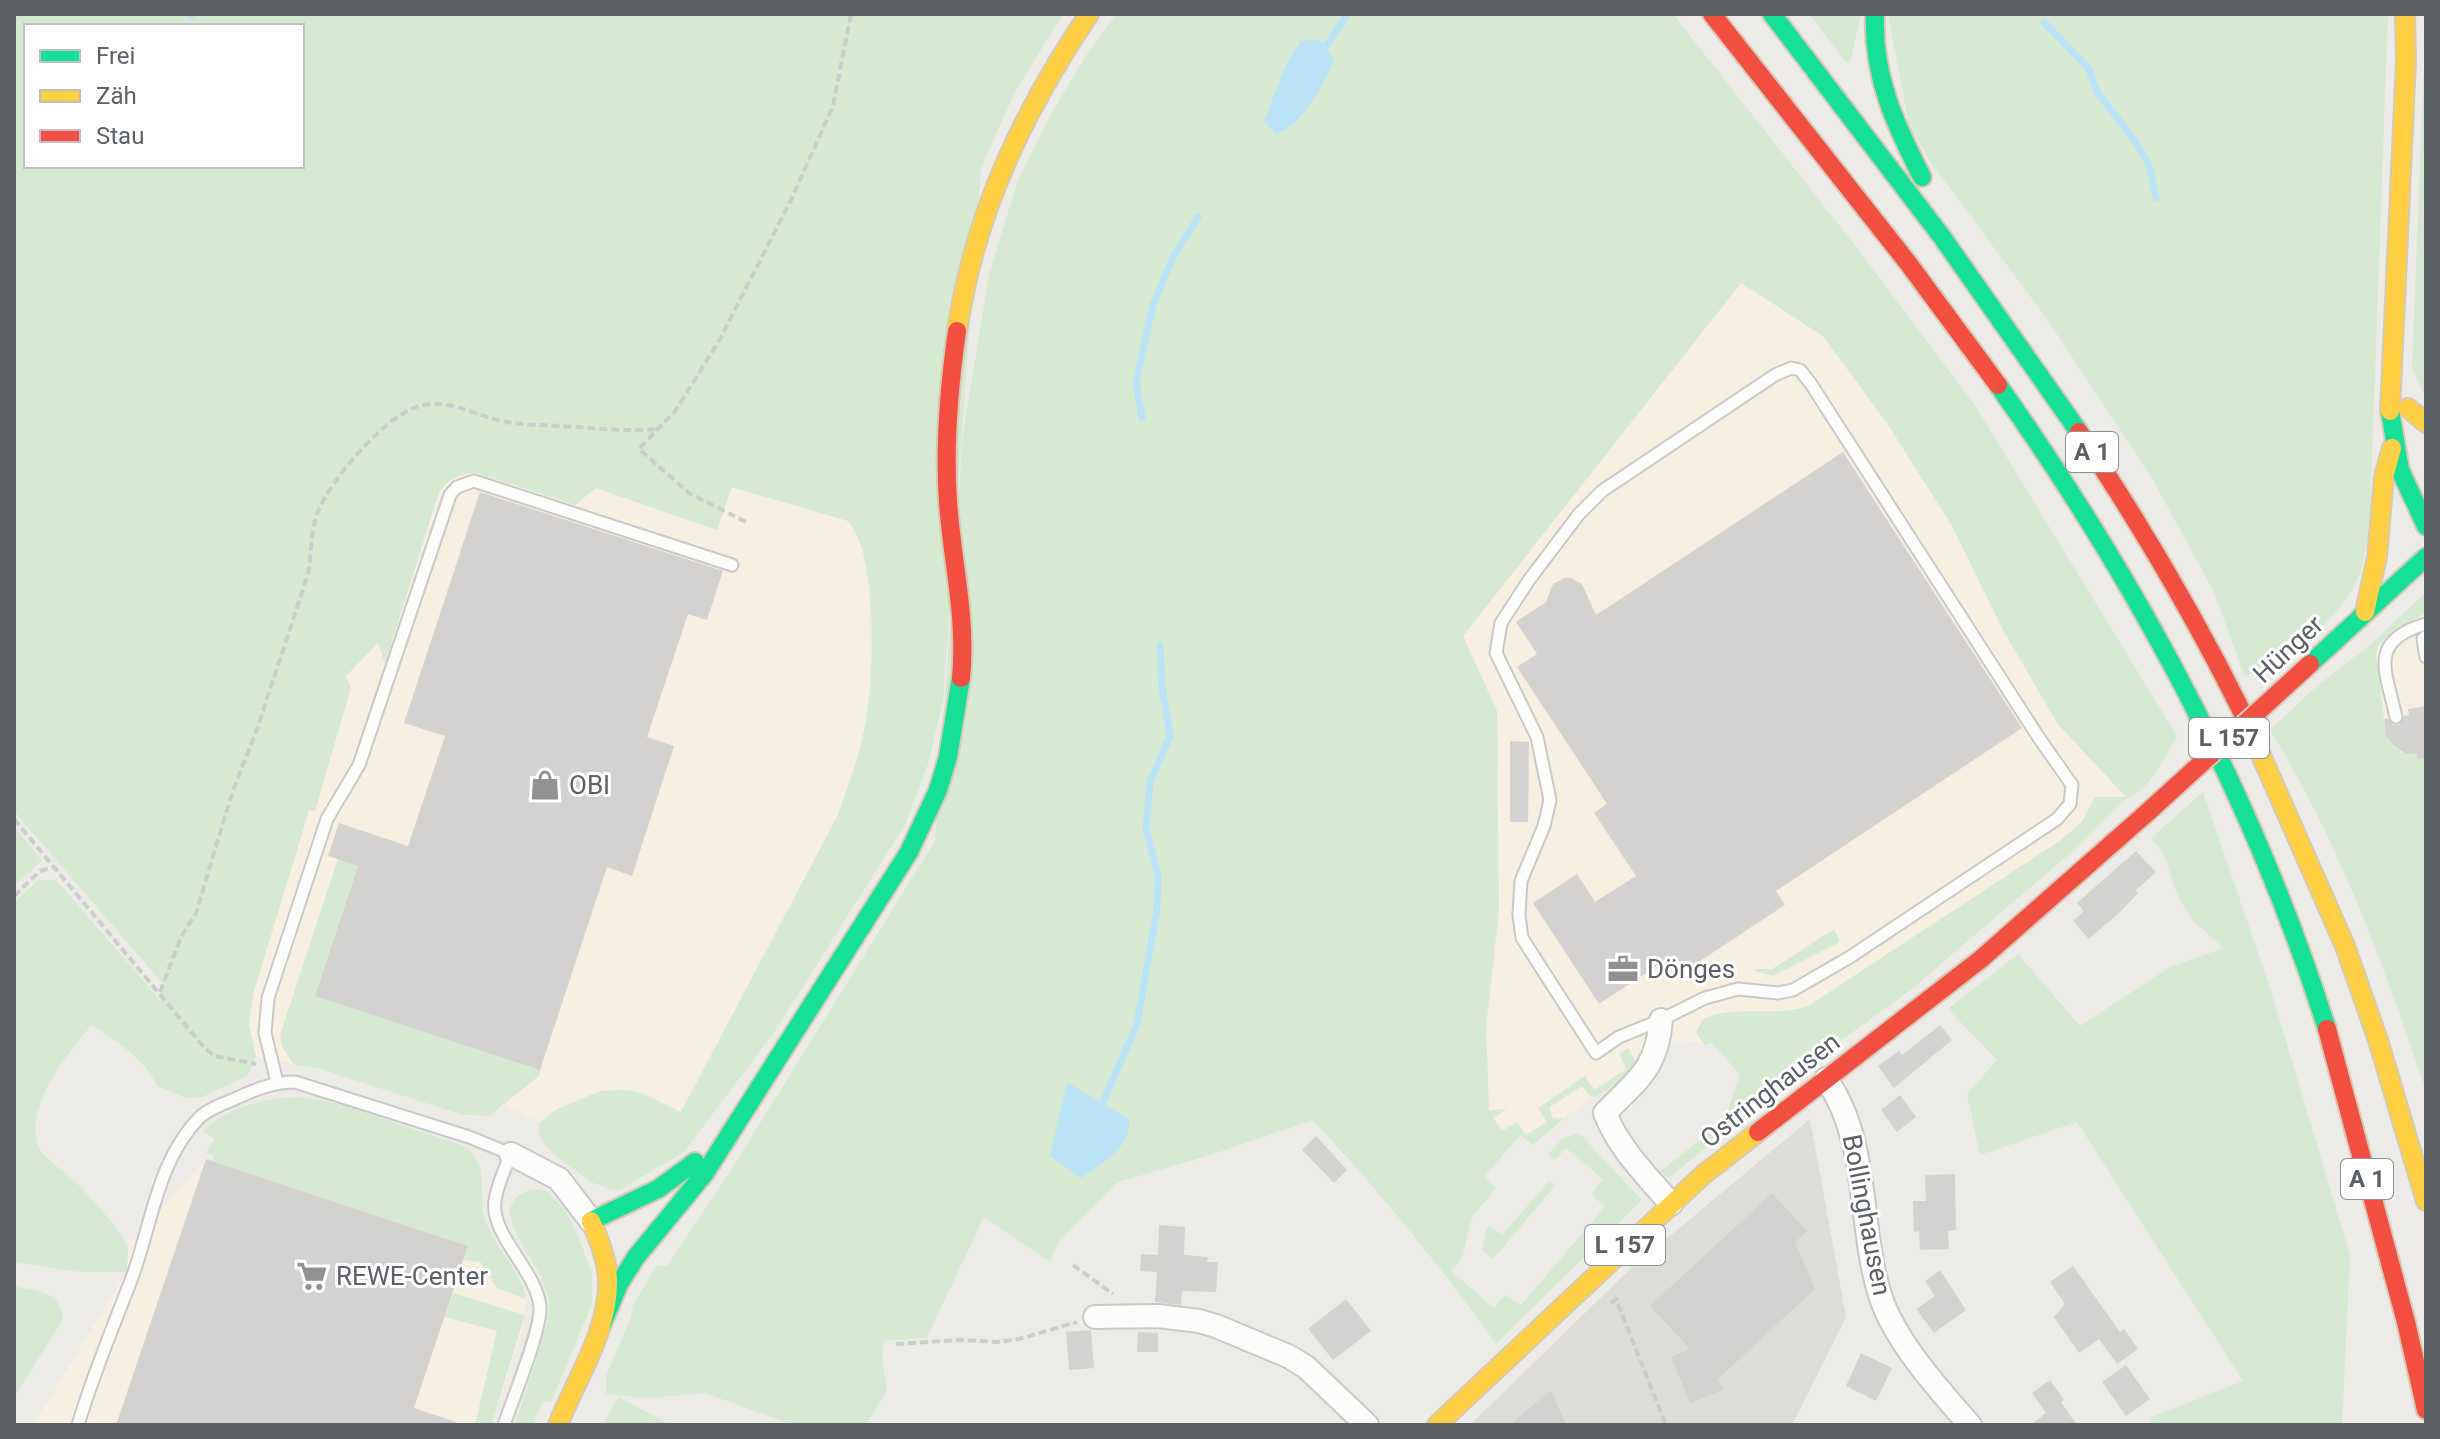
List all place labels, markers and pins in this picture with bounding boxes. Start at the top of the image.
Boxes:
shop icon: OBI [528,768,562,802]
place label: OBI [569,770,610,800]
office icon: Dönges [1606,952,1640,986]
place label: Dönges [1647,954,1735,984]
supermarket icon: REWE-Center [295,1259,329,1293]
place label: REWE-Center [336,1261,488,1291]

